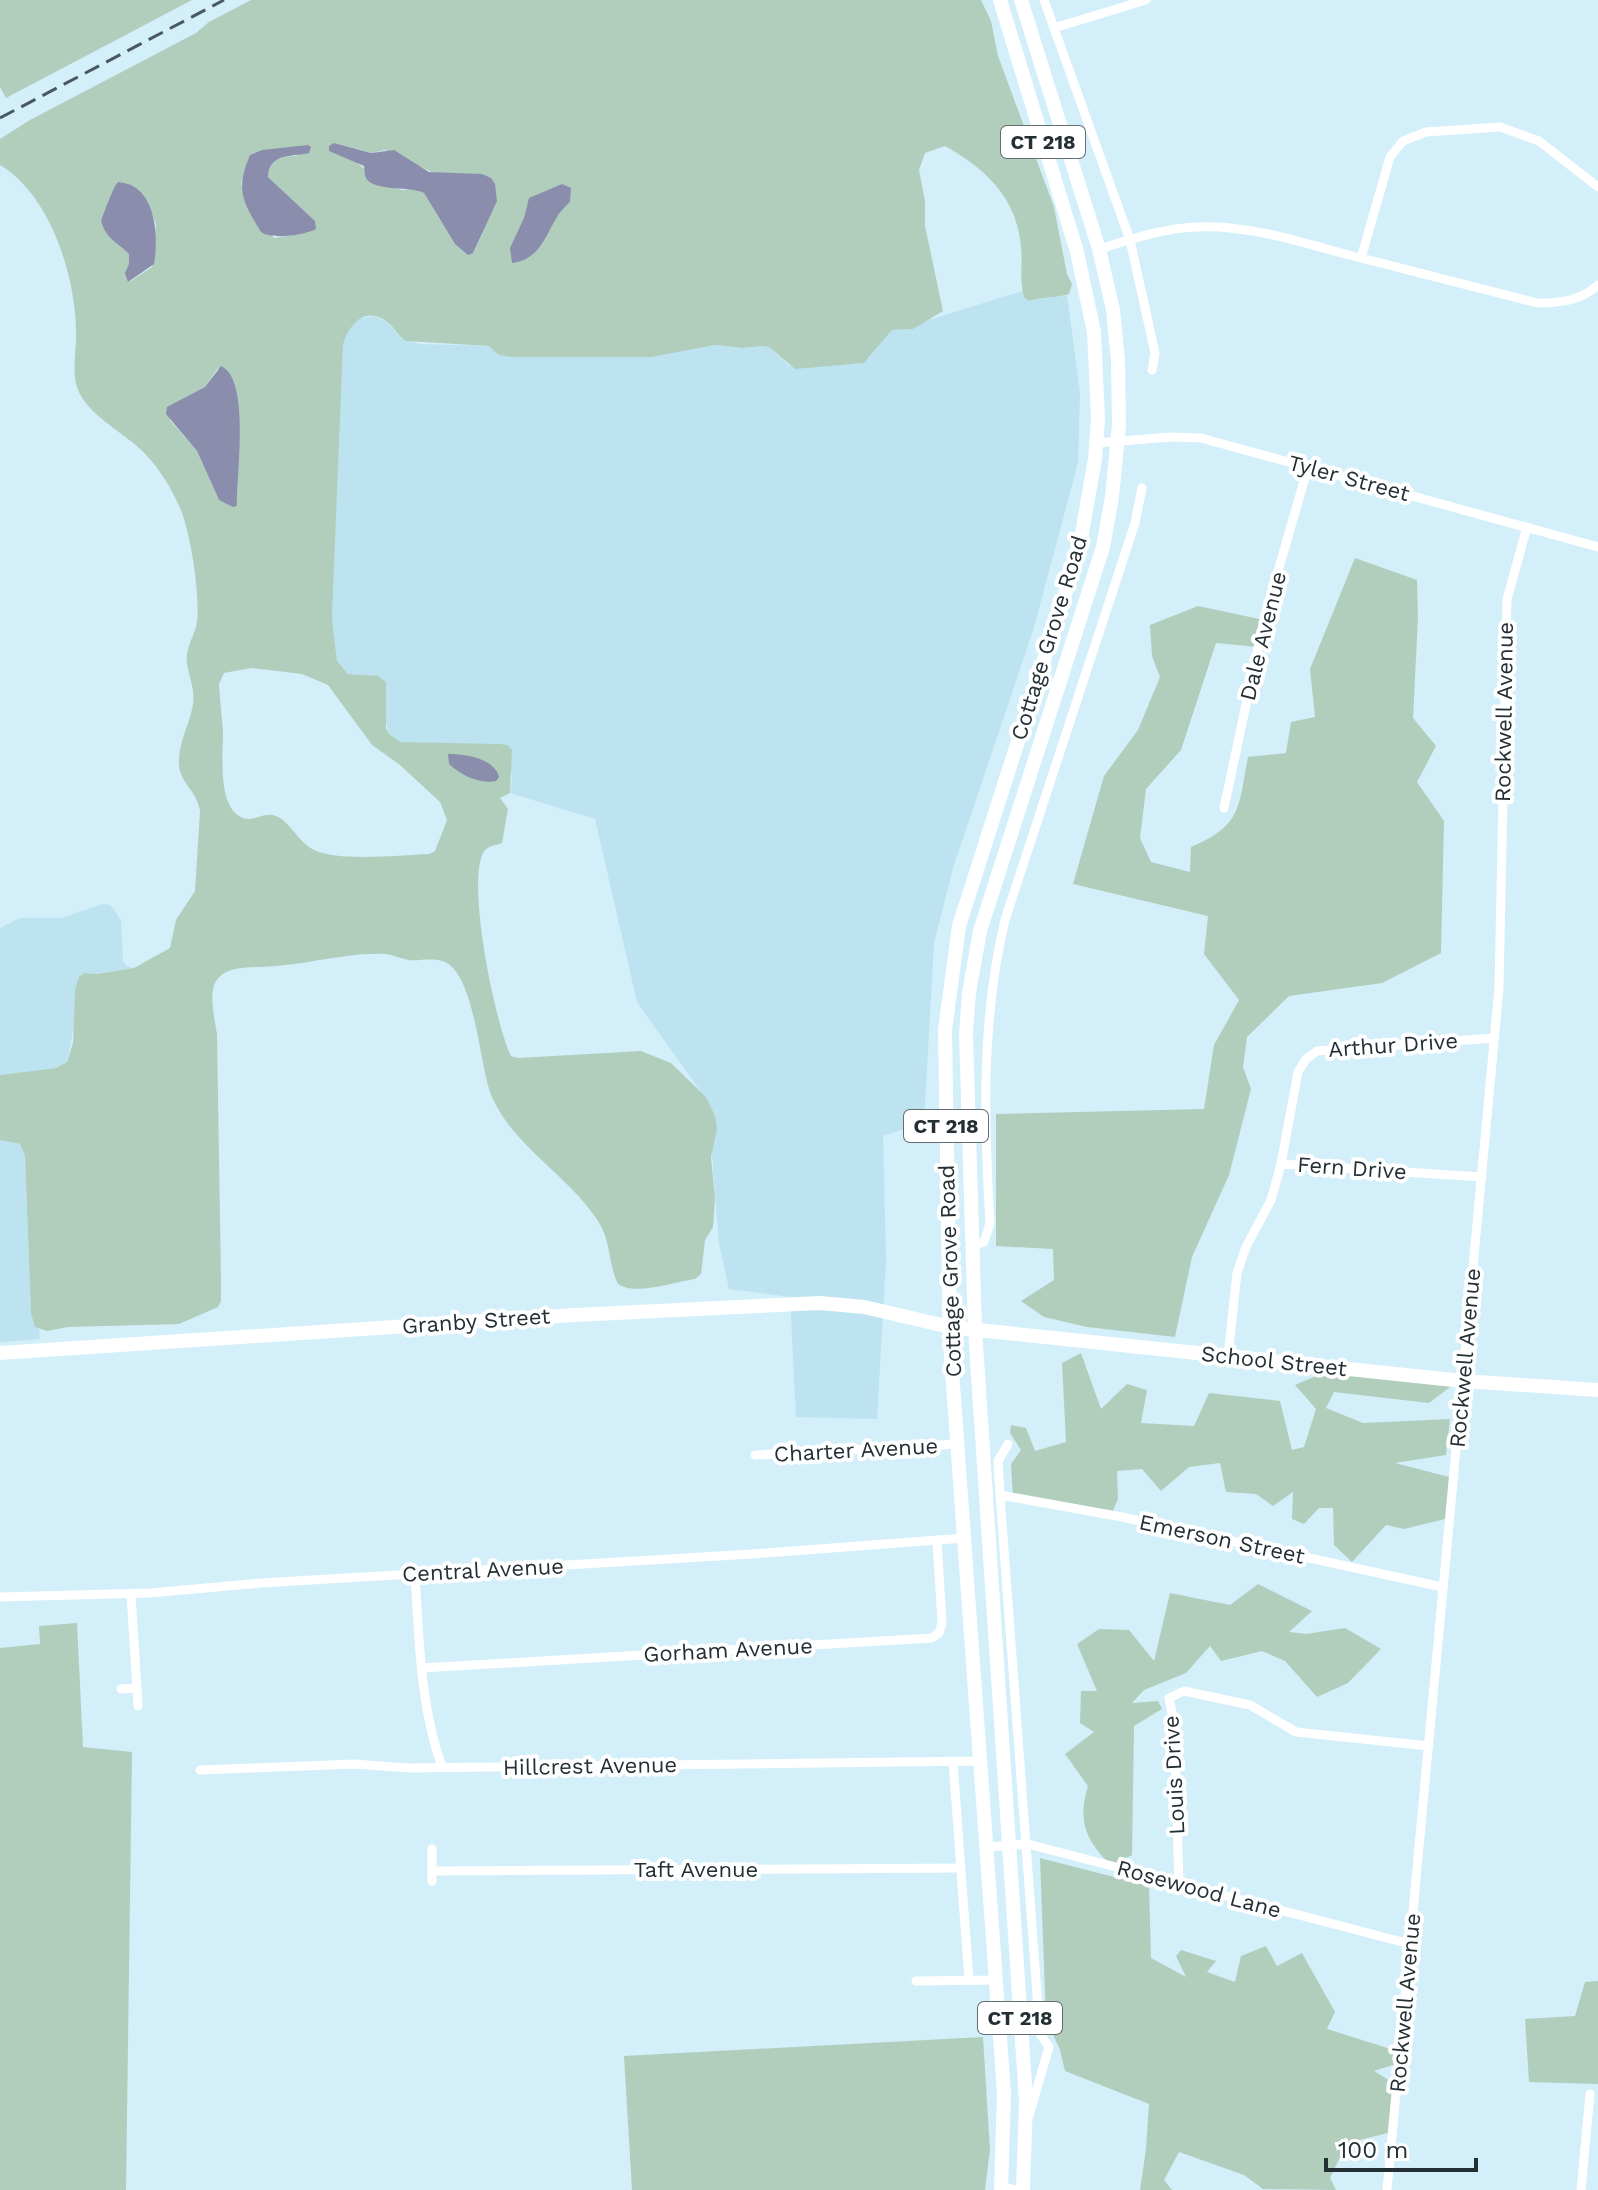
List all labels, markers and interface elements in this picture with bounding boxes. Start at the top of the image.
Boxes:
road number: CT 218 [1001,126,1085,158]
street label: Tyler Street [1286,450,1412,506]
street label: Cottage Grove Road [1006,533,1092,743]
street label: Dale Avenue [1235,569,1291,703]
street label: Rockwell Avenue [1490,622,1518,802]
street label: Arthur Drive [1327,1028,1459,1062]
road number: CT 218 [904,1110,988,1142]
street label: Fern Drive [1296,1152,1408,1184]
street label: Cottage Grove Road [934,1164,966,1378]
street label: Rockwell Avenue [1445,1267,1485,1449]
street label: Granby Street [401,1303,551,1339]
street label: School Street [1200,1341,1348,1381]
street label: Charter Avenue [773,1433,939,1467]
street label: Emerson Street [1137,1509,1307,1569]
street label: Central Avenue [401,1553,565,1587]
street label: Gorham Avenue [643,1633,813,1667]
street label: Louis Drive [1158,1715,1190,1835]
street label: Hillcrest Avenue [503,1752,677,1780]
street label: Rosewood Lane [1114,1855,1284,1923]
street label: Taft Avenue [634,1857,758,1882]
street label: Rockwell Avenue [1385,1912,1425,2094]
road number: CT 218 [978,2002,1062,2034]
scale bar [1326,2122,1476,2172]
text: 100 m [1338,2136,1408,2164]

